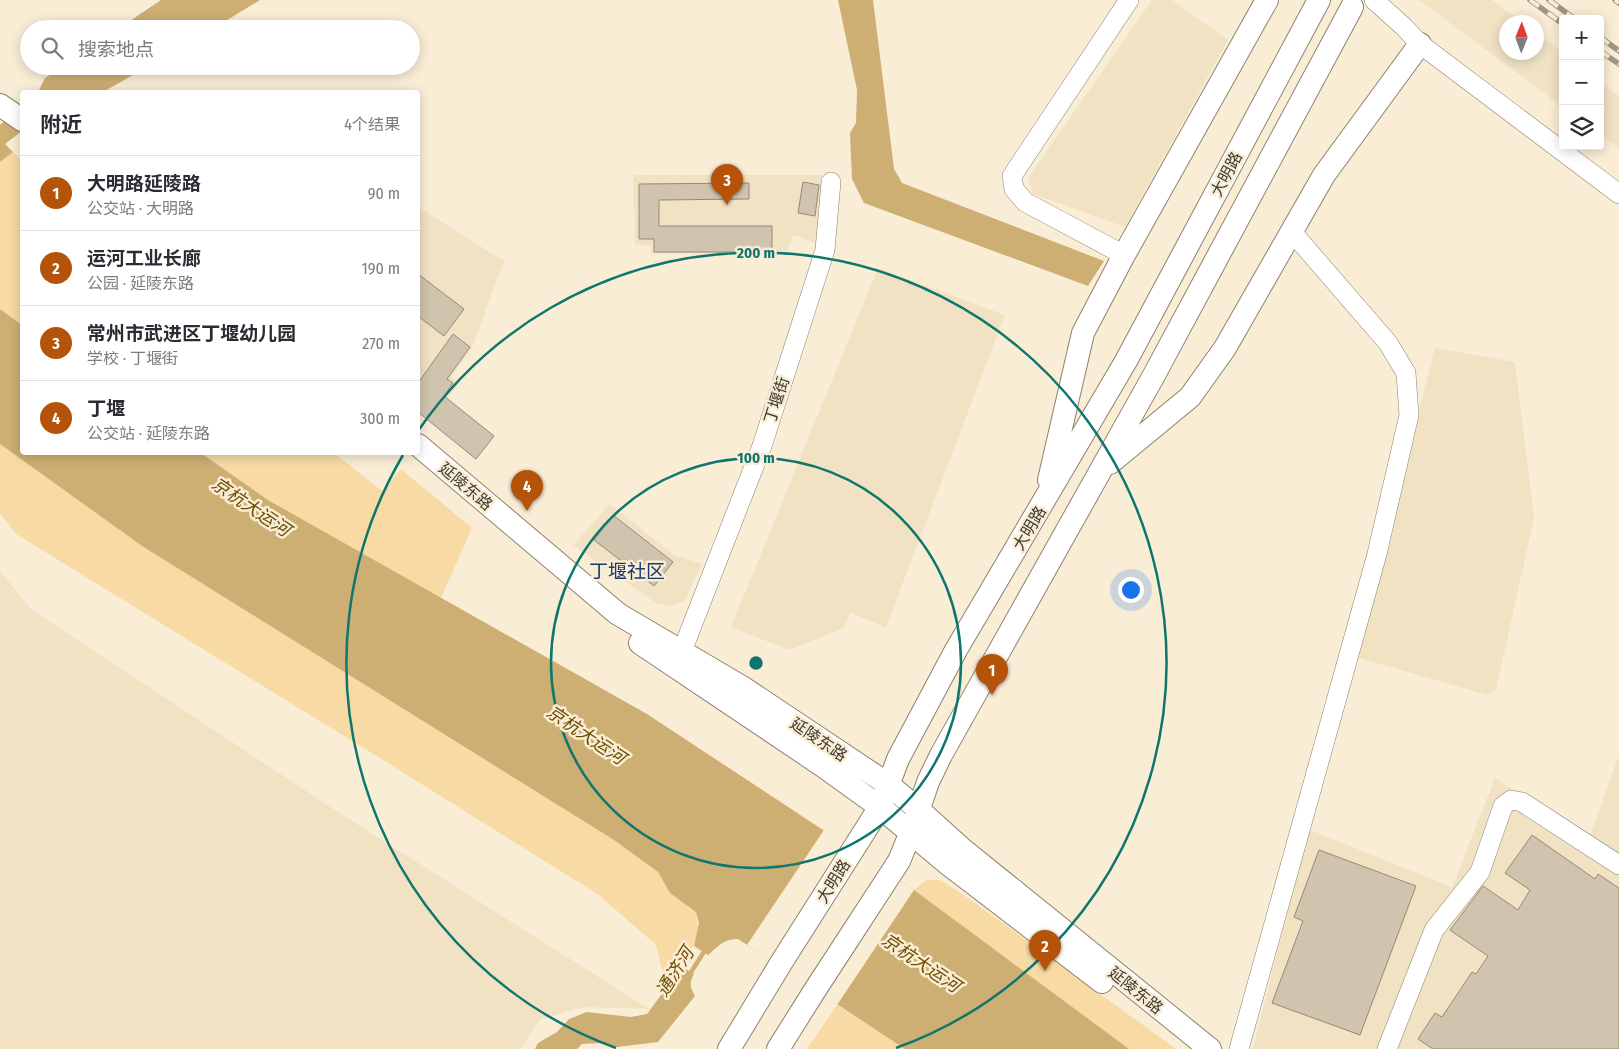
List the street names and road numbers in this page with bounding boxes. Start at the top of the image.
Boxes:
street label: 大明路 [1207,149,1246,200]
street label: 丁堰街 [760,374,793,426]
street label: 延陵东路 [435,459,496,514]
street label: 大明路 [1009,503,1050,554]
street label: 延陵东路 [787,714,851,765]
street label: 大明路 [813,856,854,907]
street label: 延陵东路 [1105,963,1167,1018]

